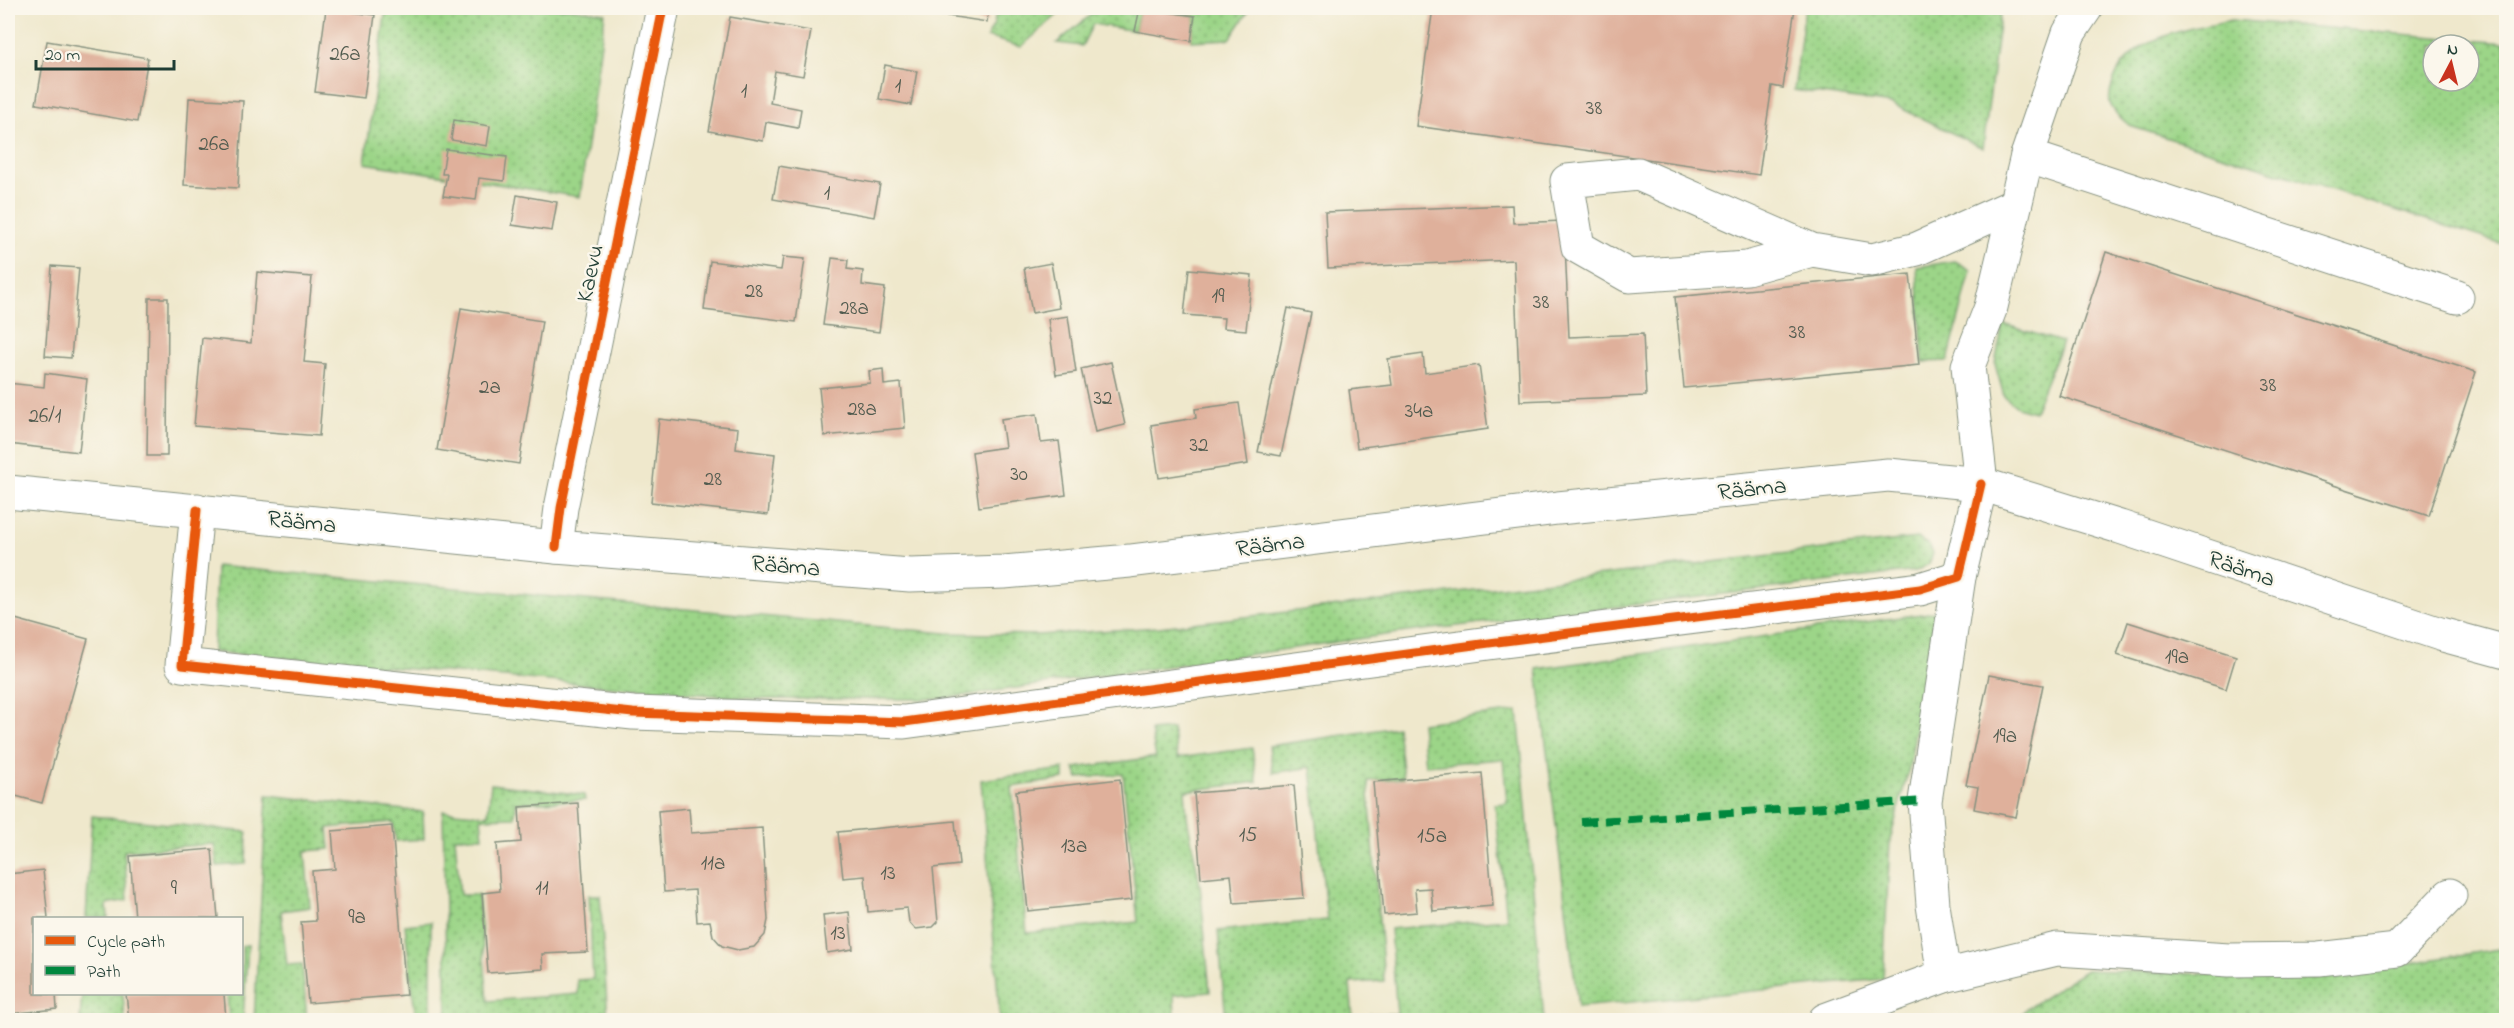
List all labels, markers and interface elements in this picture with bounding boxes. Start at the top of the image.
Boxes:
scale bar [36,33,174,71]
north arrow [2421,33,2481,93]
text: N [2446,38,2460,63]
house number: 26a [329,40,361,70]
text: 20 m [45,43,80,69]
house number: 1 [895,72,902,102]
house number: 1 [741,77,748,107]
house number: 38 [1586,94,1602,124]
house number: 26a [198,130,230,160]
house number: 1 [824,179,831,209]
street label: Kaevu [568,241,615,306]
house number: 28 [745,277,763,307]
house number: 19 [1212,282,1225,312]
house number: 38 [1533,288,1549,318]
house number: 28a [839,294,869,324]
house number: 38 [1789,318,1805,348]
house number: 38 [2260,371,2276,401]
house number: 2a [479,373,501,403]
house number: 32 [1093,384,1113,414]
house number: 28a [847,395,877,425]
house number: 34a [1405,397,1433,427]
house number: 26/1 [29,402,62,432]
house number: 32 [1189,431,1209,461]
house number: 30 [1010,460,1028,490]
house number: 28 [704,465,722,495]
street label: Rääma [1716,469,1788,512]
street label: Rääma [266,502,338,545]
street label: Rääma [1234,525,1307,568]
street label: Rääma [2203,543,2280,598]
street label: Rääma [750,547,822,588]
house number: 19a [2165,643,2189,673]
house number: 19a [1993,722,2017,752]
house number: 15 [1239,821,1257,851]
house number: 15a [1417,822,1447,852]
house number: 13a [1061,832,1087,862]
house number: 11a [701,849,725,879]
house number: 13 [880,859,896,889]
house number: 9 [171,874,178,904]
house number: 11 [535,874,549,904]
house number: 9a [348,903,366,933]
legend [33,917,243,995]
house number: 13 [830,919,846,949]
text: Cycle path [87,930,165,956]
text: Path [87,960,121,986]

